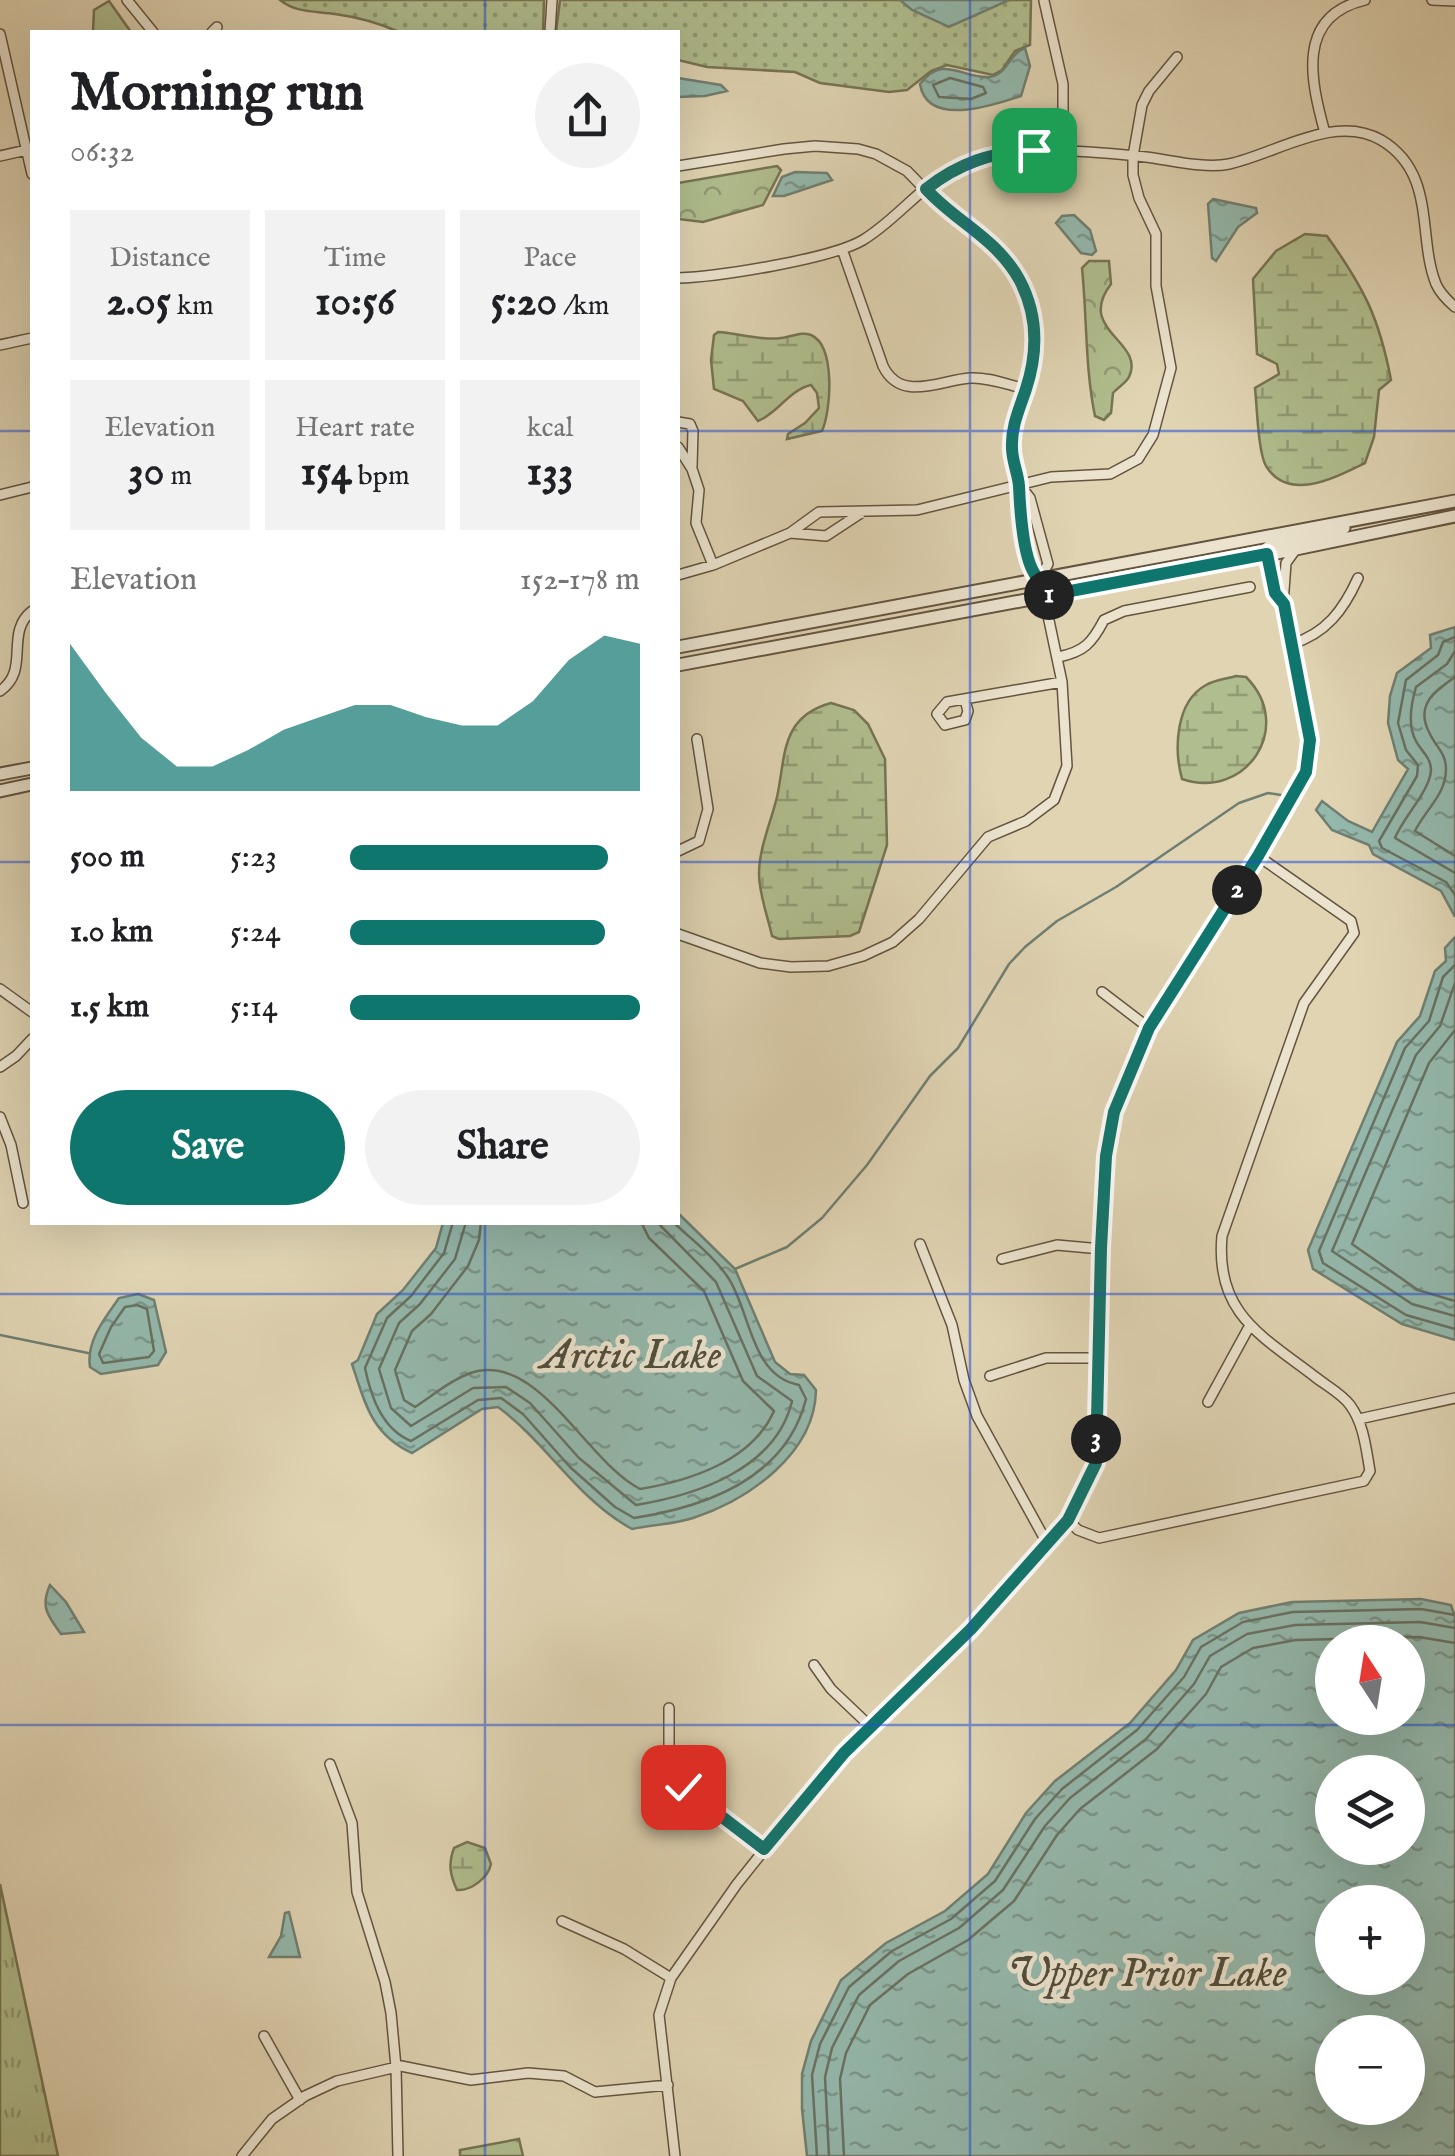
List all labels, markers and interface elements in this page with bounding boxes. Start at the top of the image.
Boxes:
text: Morning run [70,59,364,129]
button: share [535,63,640,168]
pin [992,108,1077,193]
icon: arrive [1007,123,1062,178]
text: 06:32 [70,132,135,173]
text: Distance [109,241,211,276]
text: Time [324,241,386,276]
text: Pace [524,241,576,276]
text: 2.05 [106,276,171,329]
text: 10:56 [315,276,395,329]
text: 5:20 [491,276,557,329]
text: km [171,289,214,324]
text: /km [557,289,609,324]
text: Elevation [104,411,216,446]
text: Heart rate [295,411,415,446]
text: kcal [527,411,573,446]
text: 30 [128,446,164,499]
text: 154 [300,446,352,499]
text: 133 [526,446,574,499]
text: m [164,459,192,494]
text: bpm [352,459,410,494]
text: Elevation [70,560,197,601]
text: 152–178 m [520,560,640,601]
pin: 1 [1024,570,1074,620]
text: 1 [1044,577,1054,612]
text: 500 m [70,837,145,878]
text: 5:23 [230,837,277,878]
pin: 2 [1212,865,1262,915]
text: 2 [1230,872,1244,907]
text: 1.0 km [70,912,153,953]
text: 5:24 [230,912,281,953]
text: 1.5 km [70,987,149,1028]
text: 5:14 [230,987,278,1028]
button: Save [70,1090,345,1205]
button: Share [365,1090,640,1205]
water label: Arctic Lake [537,1330,721,1383]
pin: 3 [1071,1414,1121,1464]
text: 3 [1091,1421,1101,1456]
north arrow [1315,1625,1425,1735]
map controls [1315,1625,1425,2125]
pin [641,1745,726,1830]
button: layers [1315,1755,1425,1865]
icon: check [656,1760,711,1815]
button: + [1315,1885,1425,1995]
water label: Upper Prior Lake [1007,1948,1287,2001]
button: − [1315,2015,1425,2125]

